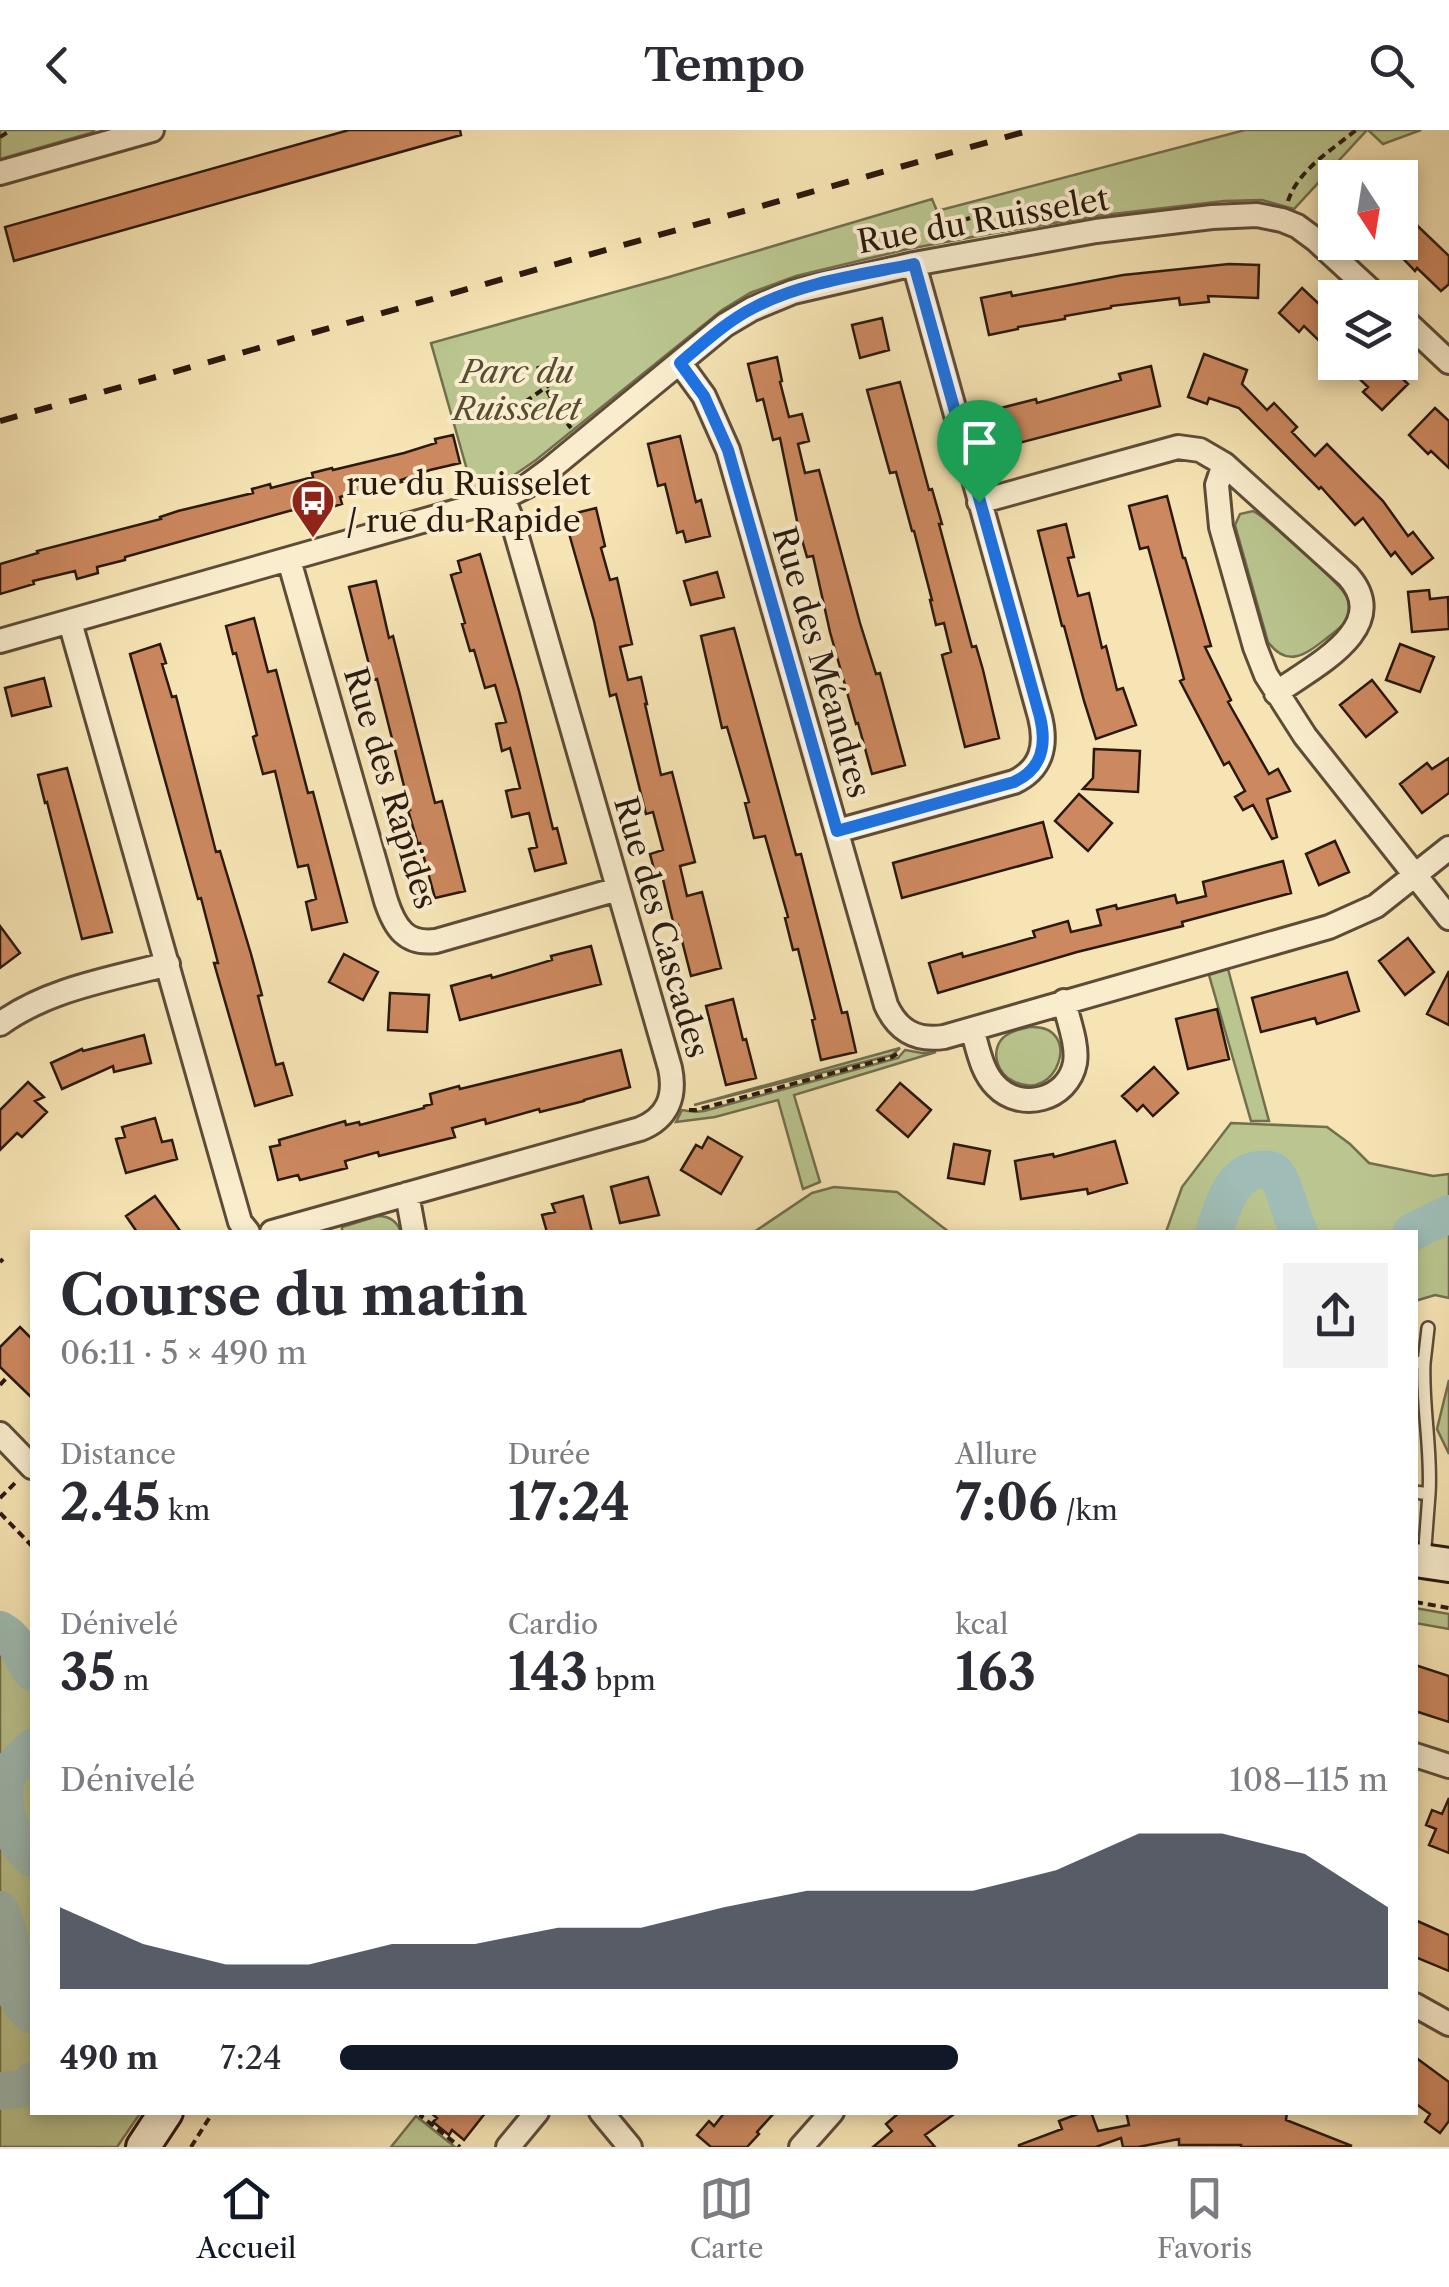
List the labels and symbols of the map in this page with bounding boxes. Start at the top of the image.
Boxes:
north arrow [1318,160,1418,260]
street label: Rue du Ruisselet [854,179,1112,261]
park label: Parc du Ruisselet [450,352,582,428]
pin [937,400,1022,503]
place label: rue du Ruisselet / rue du Rapide [346,464,591,540]
bus stop icon: rue du Ruisselet / rue du Rapide [290,478,336,539]
street label: Rue des Méandres [765,522,879,802]
street label: Rue des Rapides [336,663,446,913]
street label: Rue des Cascades [606,792,718,1062]

